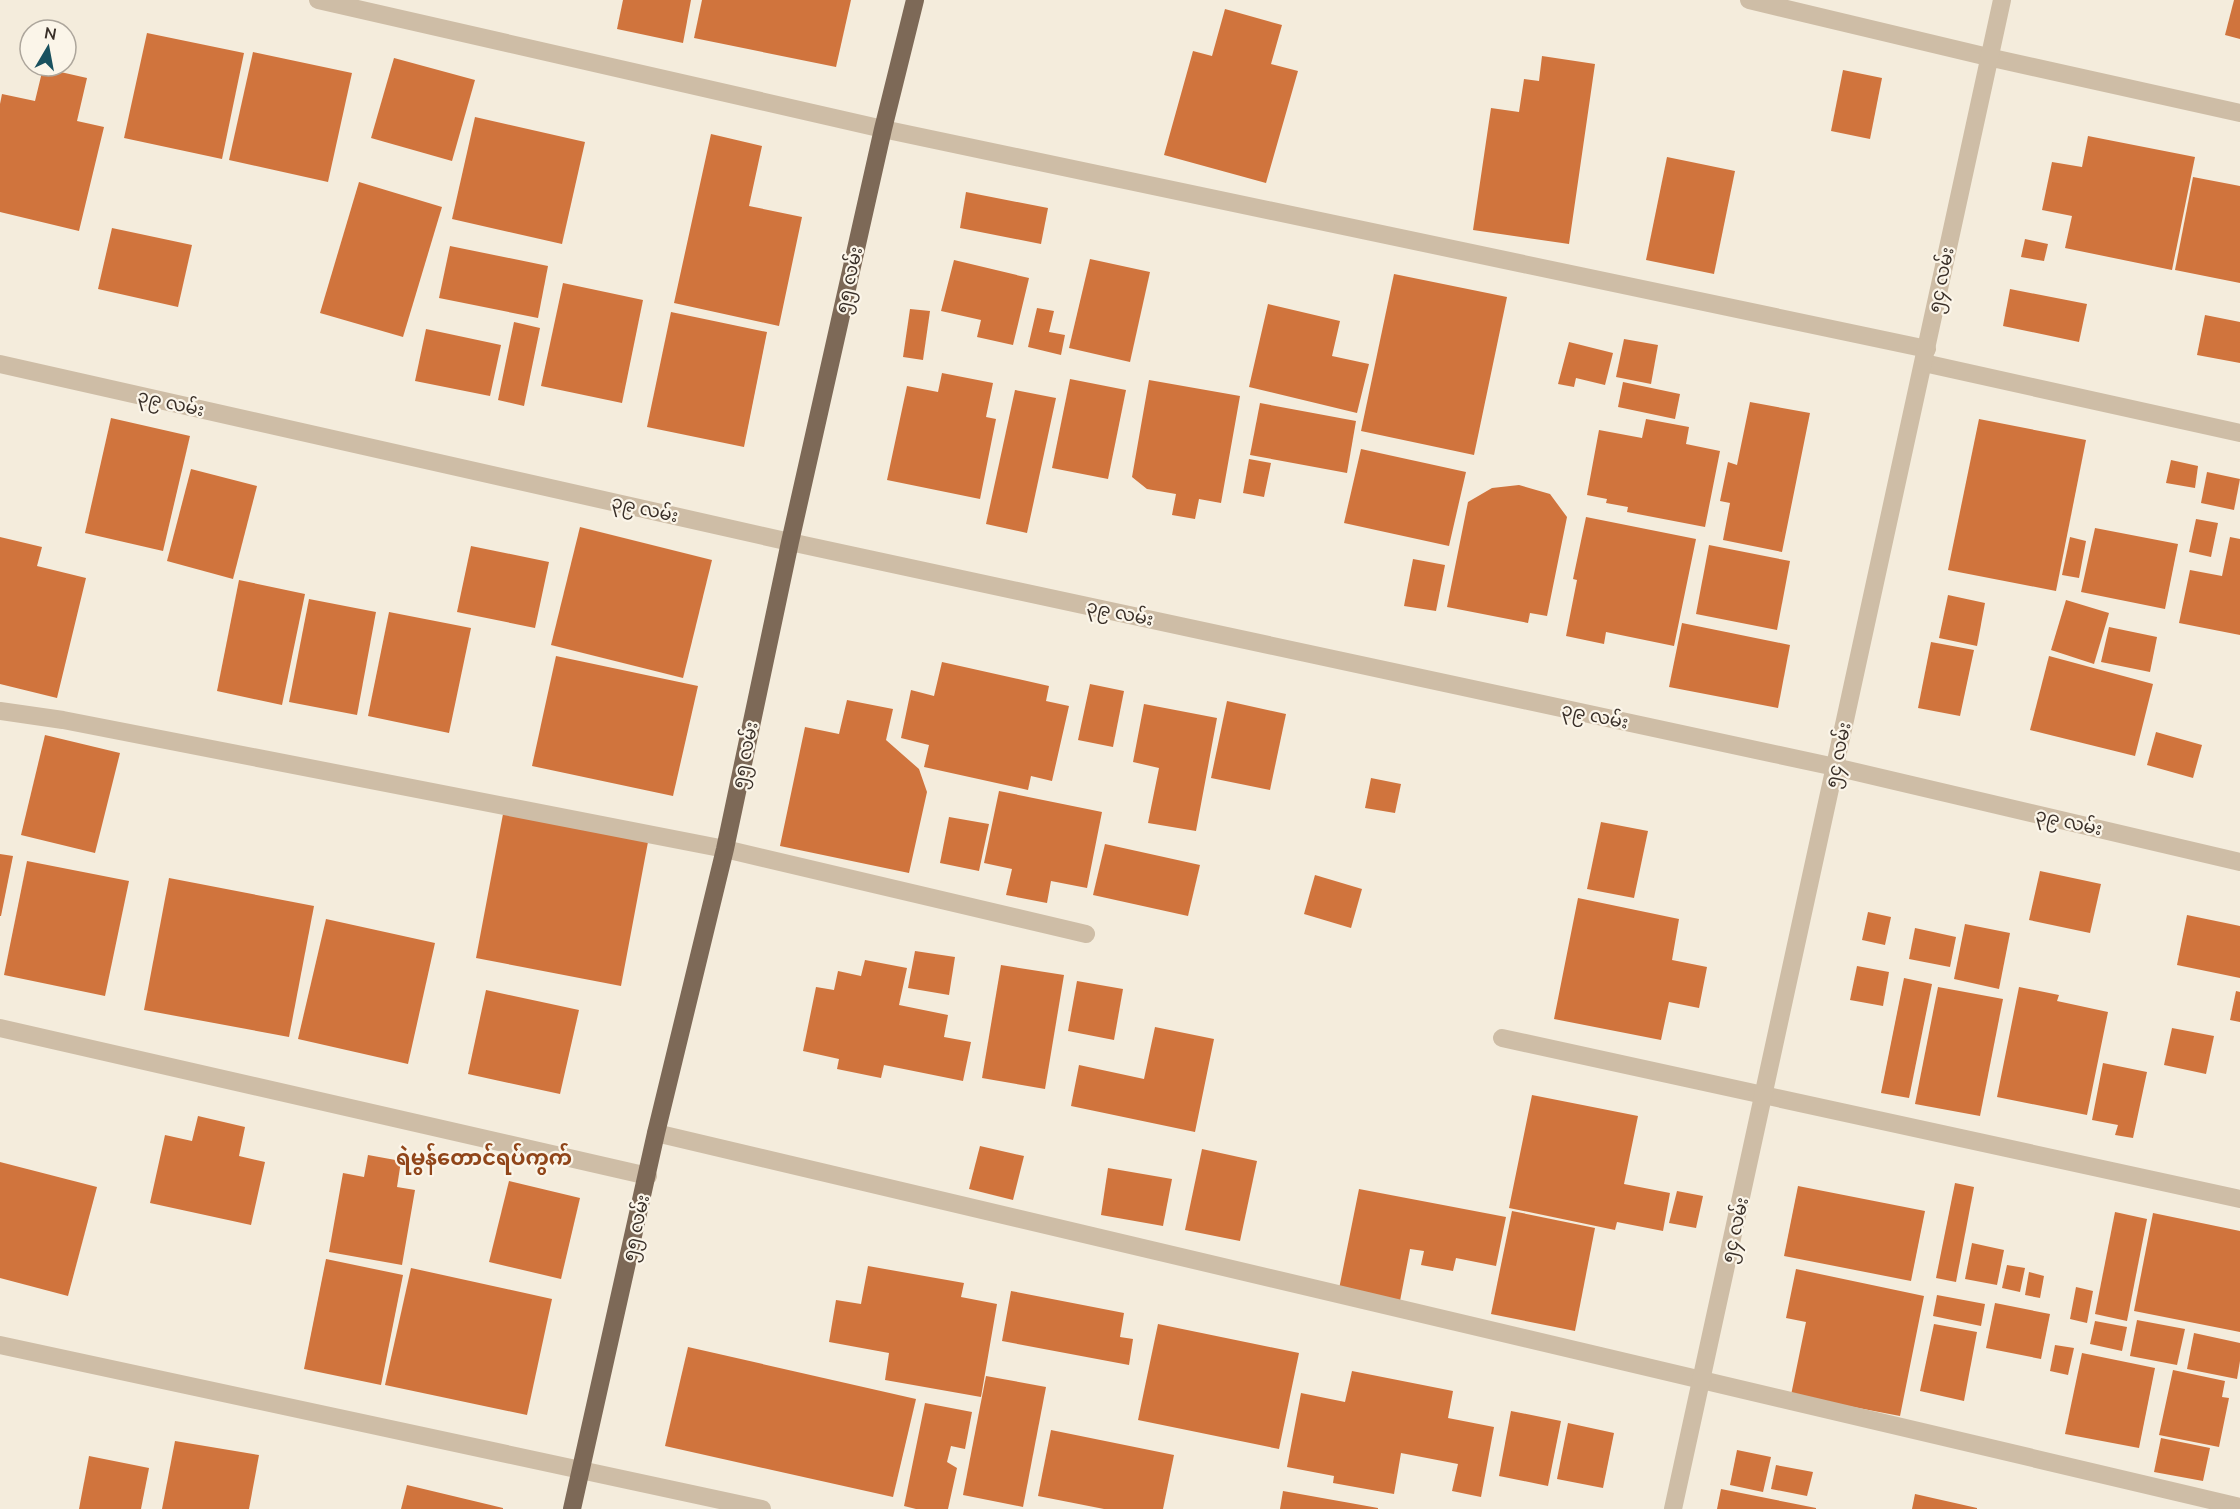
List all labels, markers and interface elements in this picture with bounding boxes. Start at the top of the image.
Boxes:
north arrow [18,18,78,78]
text: N [43,22,58,44]
street label: ၅၅ လမ်း [829,244,871,316]
street label: ၅၄ လမ်း [1921,245,1963,316]
street label: ၃၉ လမ်း [135,383,207,425]
street label: ၃၉ လမ်း [609,489,681,531]
street label: ၃၉ လမ်း [1084,593,1156,635]
street label: ၃၉ လမ်း [1559,696,1631,738]
street label: ၅၅ လမ်း [725,719,767,791]
street label: ၅၄ လမ်း [1818,720,1860,791]
street label: ၃၉ လမ်း [2033,802,2105,844]
district label: ရဲမွန်တောင်ရပ်ကွက် [396,1142,572,1175]
street label: ၅၅ လမ်း [616,1192,658,1264]
street label: ၅၄ လမ်း [1715,1195,1757,1266]

